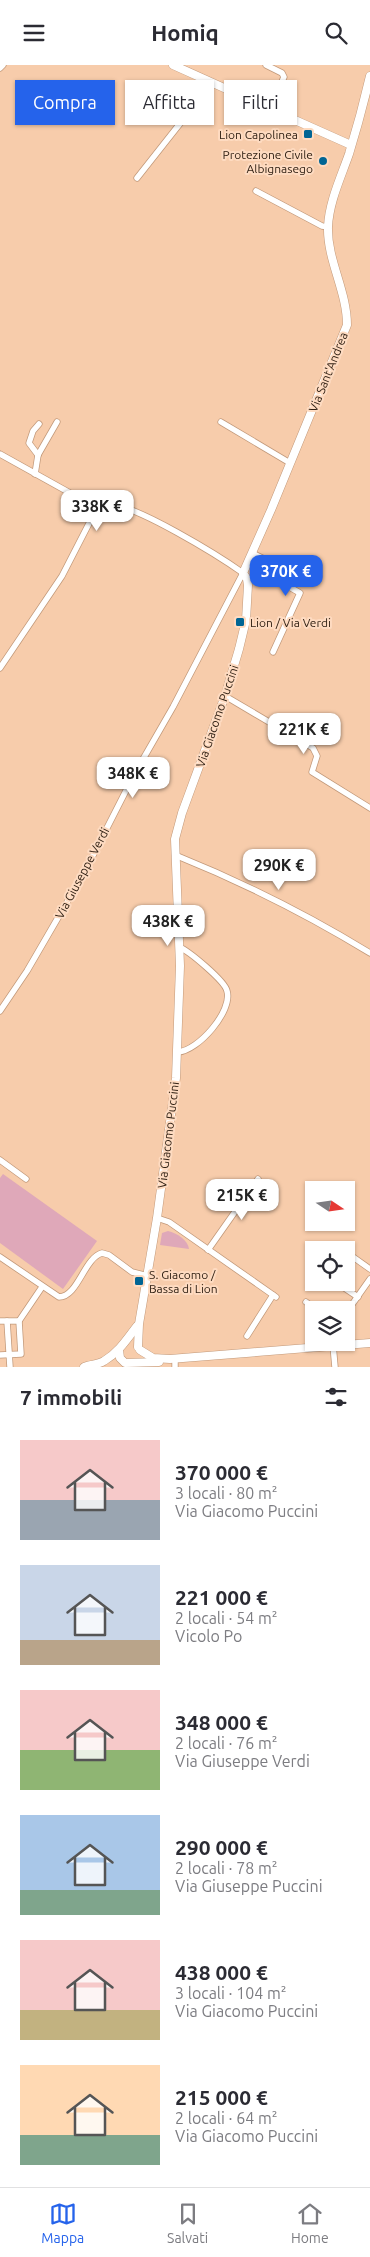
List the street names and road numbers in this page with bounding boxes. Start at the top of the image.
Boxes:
street label: Via Sant'Andrea [306,330,350,414]
street label: Via Giacomo Puccini [193,663,241,769]
street label: Via Giuseppe Verdi [53,825,112,921]
street label: Via Giacomo Puccini [155,1081,181,1189]

